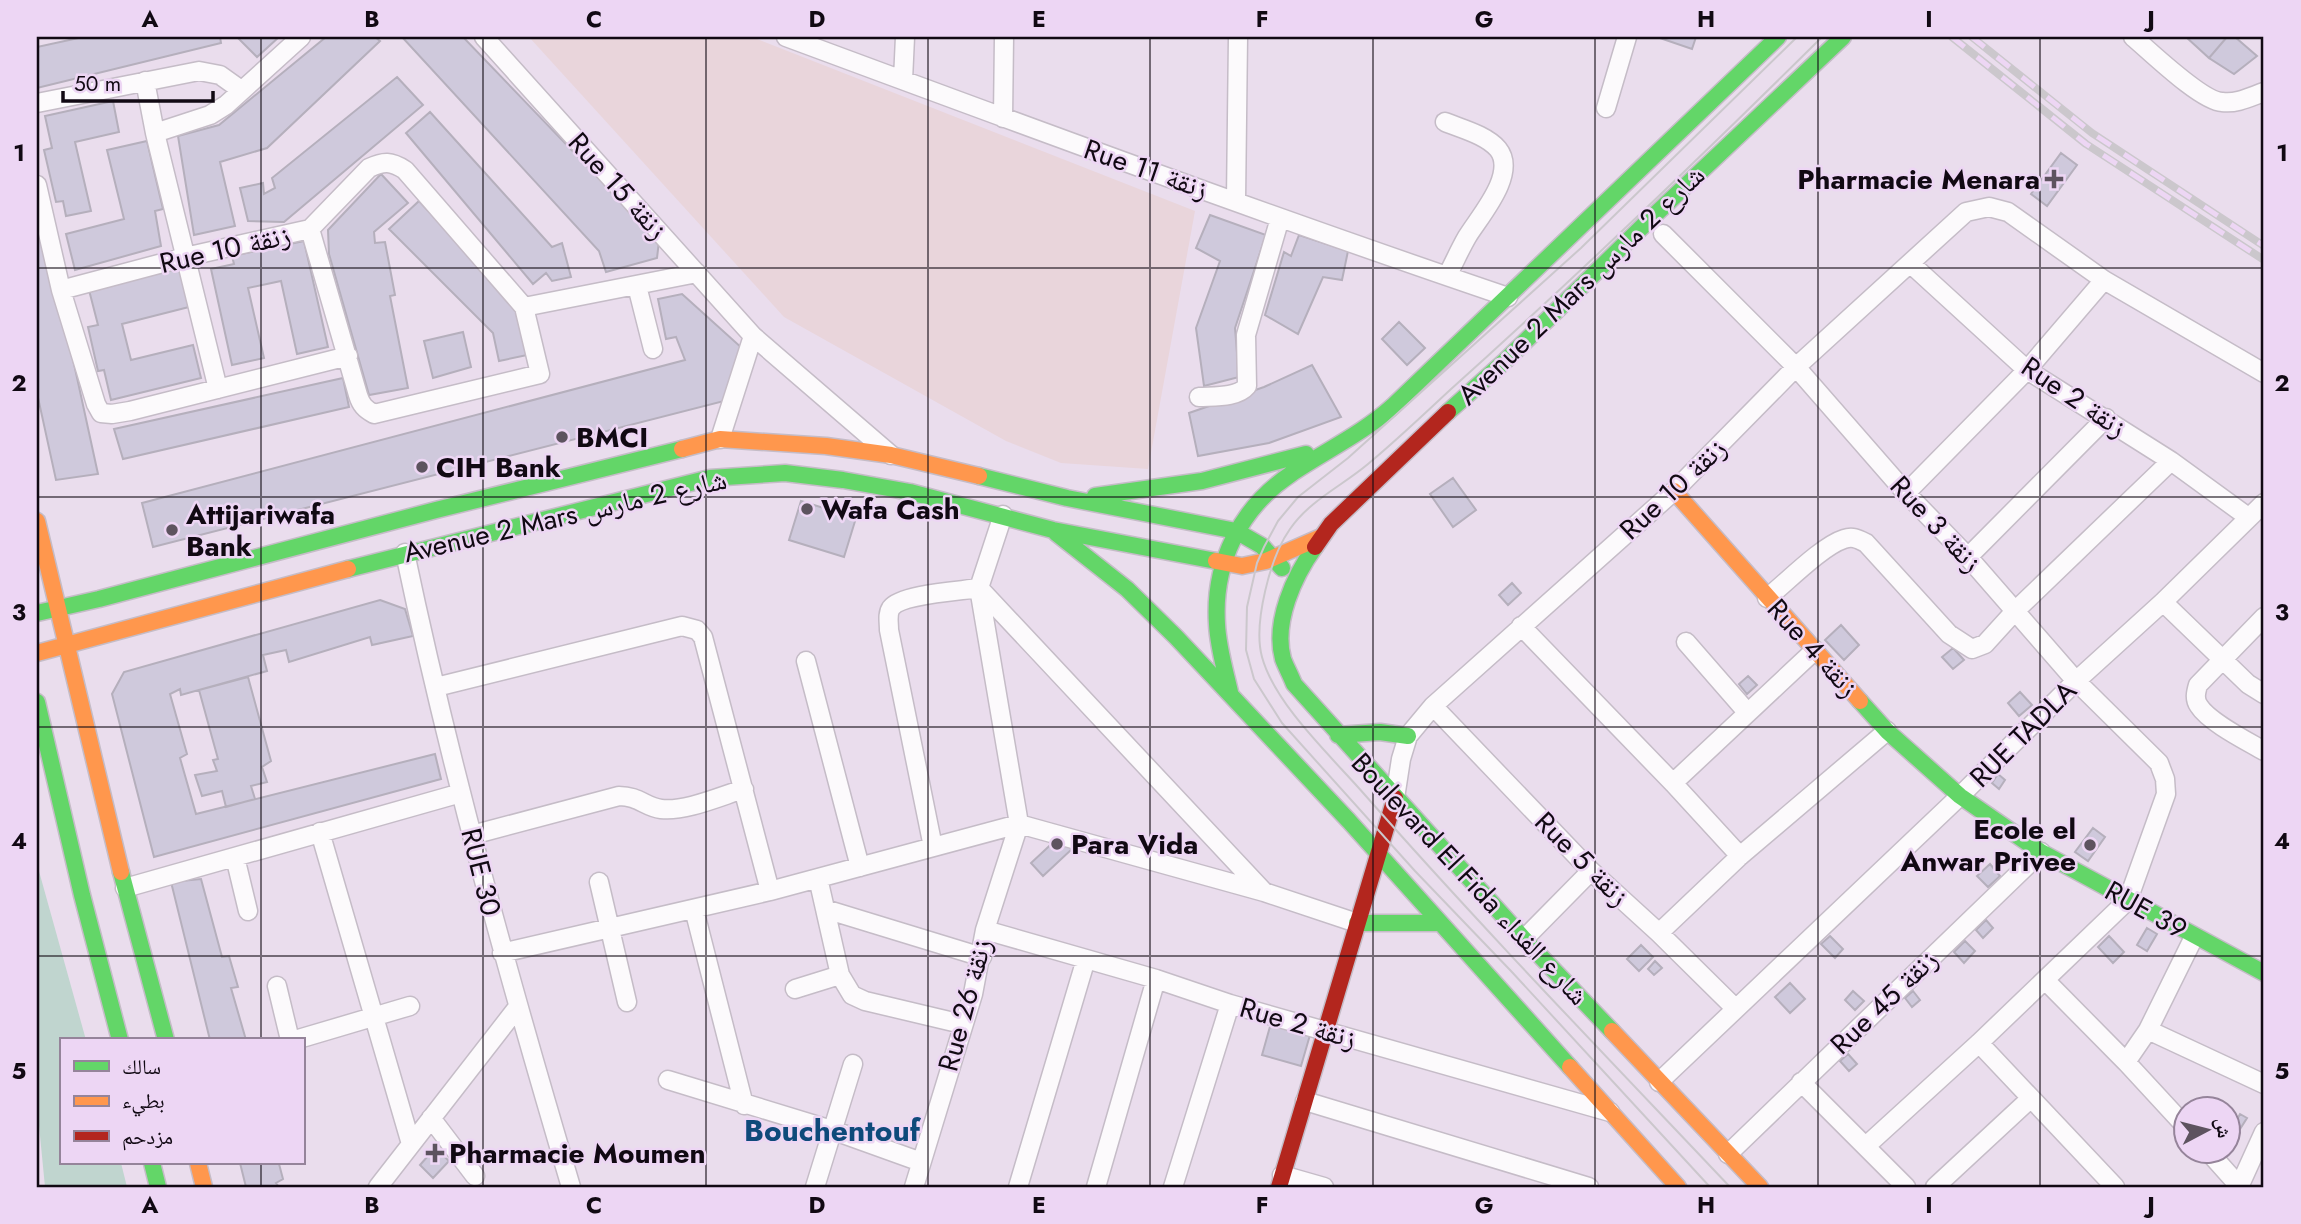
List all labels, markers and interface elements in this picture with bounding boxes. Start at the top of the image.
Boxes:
text: A [141,2,159,36]
text: B [364,2,380,36]
text: C [586,2,602,36]
text: D [809,2,826,36]
text: E [1032,2,1046,36]
text: F [1256,2,1268,36]
text: G [1475,2,1493,36]
text: H [1697,2,1715,36]
text: I [1925,2,1933,36]
text: J [2143,2,2155,36]
scale bar [63,60,214,104]
text: 50 m [74,69,121,99]
street label: Rue 15 زنقة [559,123,677,249]
street label: Rue 11 زنقة [1078,129,1214,209]
text: 1 [13,136,25,170]
text: 1 [2276,136,2288,170]
street label: Avenue 2 Mars شارع 2 مارس [1448,155,1714,415]
place label: Pharmacie Menara [1797,159,2040,200]
marker: Pharmacie Menara [2046,171,2062,187]
street label: Rue 10 زنقة [156,214,294,284]
street label: Rue 2 زنقة [2013,347,2135,447]
text: 2 [11,366,27,400]
text: 2 [2274,366,2290,400]
place label: BMCI [576,417,648,458]
marker: BMCI [554,429,570,445]
street label: Rue 10 زنقة [1610,429,1736,549]
place label: CIH Bank [436,447,561,488]
street label: Avenue 2 Mars شارع 2 مارس [399,459,731,573]
marker: CIH Bank [414,459,430,475]
street label: Rue 3 زنقة [1880,467,1992,581]
place label: Wafa Cash [821,489,960,530]
place label: Attijariwafa Bank [185,494,335,567]
marker: Wafa Cash [799,501,815,517]
marker: Attijariwafa Bank [164,522,180,538]
street label: Rue 4 زنقة [1758,590,1868,706]
text: 3 [12,595,26,629]
text: 3 [2275,595,2289,629]
street label: RUE TADLA [1960,671,2086,797]
street label: Boulevard El Fida شارع الفداء [1342,743,1598,1015]
street label: Rue 5 زنقة [1525,802,1639,916]
place label: Ecole el Anwar Privee [1900,809,2076,882]
text: 4 [11,824,27,858]
street label: RUE 30 [450,824,512,920]
place label: Para Vida [1071,824,1198,865]
text: 4 [2274,824,2290,858]
marker: Para Vida [1049,836,1065,852]
marker: Ecole el Anwar Privee [2082,837,2098,853]
street label: RUE 39 [2097,871,2195,949]
street label: Rue 26 زنقة [928,934,1002,1076]
street label: Rue 45 زنقة [1821,940,1947,1064]
street label: Rue 2 زنقة [1235,987,1361,1059]
legend [60,1038,304,1164]
text: سالك [122,1052,161,1082]
text: 5 [12,1054,26,1088]
text: 5 [2275,1054,2289,1088]
text: بطيء [122,1086,165,1117]
north arrow [2172,1094,2242,1164]
district label: Bouchentouf [744,1109,922,1152]
text: ش [2209,1116,2238,1140]
text: مزدحم [122,1122,173,1152]
place label: Pharmacie Moumen [449,1133,706,1174]
marker: Pharmacie Moumen [427,1145,443,1161]
text: A [141,1188,159,1222]
text: B [364,1188,380,1222]
text: C [586,1188,602,1222]
text: D [809,1188,826,1222]
text: E [1032,1188,1046,1222]
text: F [1256,1188,1268,1222]
text: G [1475,1188,1493,1222]
text: H [1697,1188,1715,1222]
text: I [1925,1188,1933,1222]
text: J [2143,1188,2155,1222]

